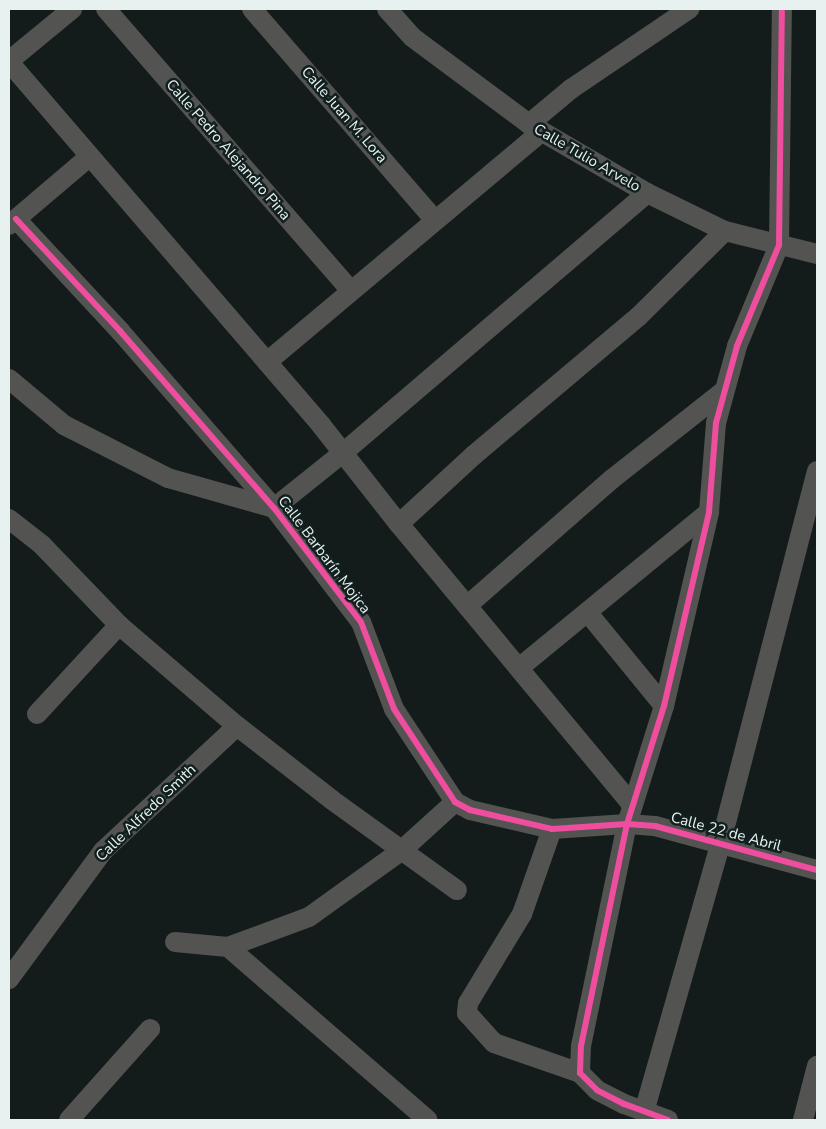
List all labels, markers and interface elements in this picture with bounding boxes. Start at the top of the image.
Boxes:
street label: Calle Juan M. Lora [297,63,391,167]
street label: Calle Pedro Alejandro Pina [162,76,294,224]
street label: Calle Tulio Arvelo [531,120,643,196]
street label: Calle Barbarín Mojica [274,493,374,617]
street label: Calle Alfredo Smith [92,761,200,865]
street label: Calle 22 de Abril [669,809,783,855]

